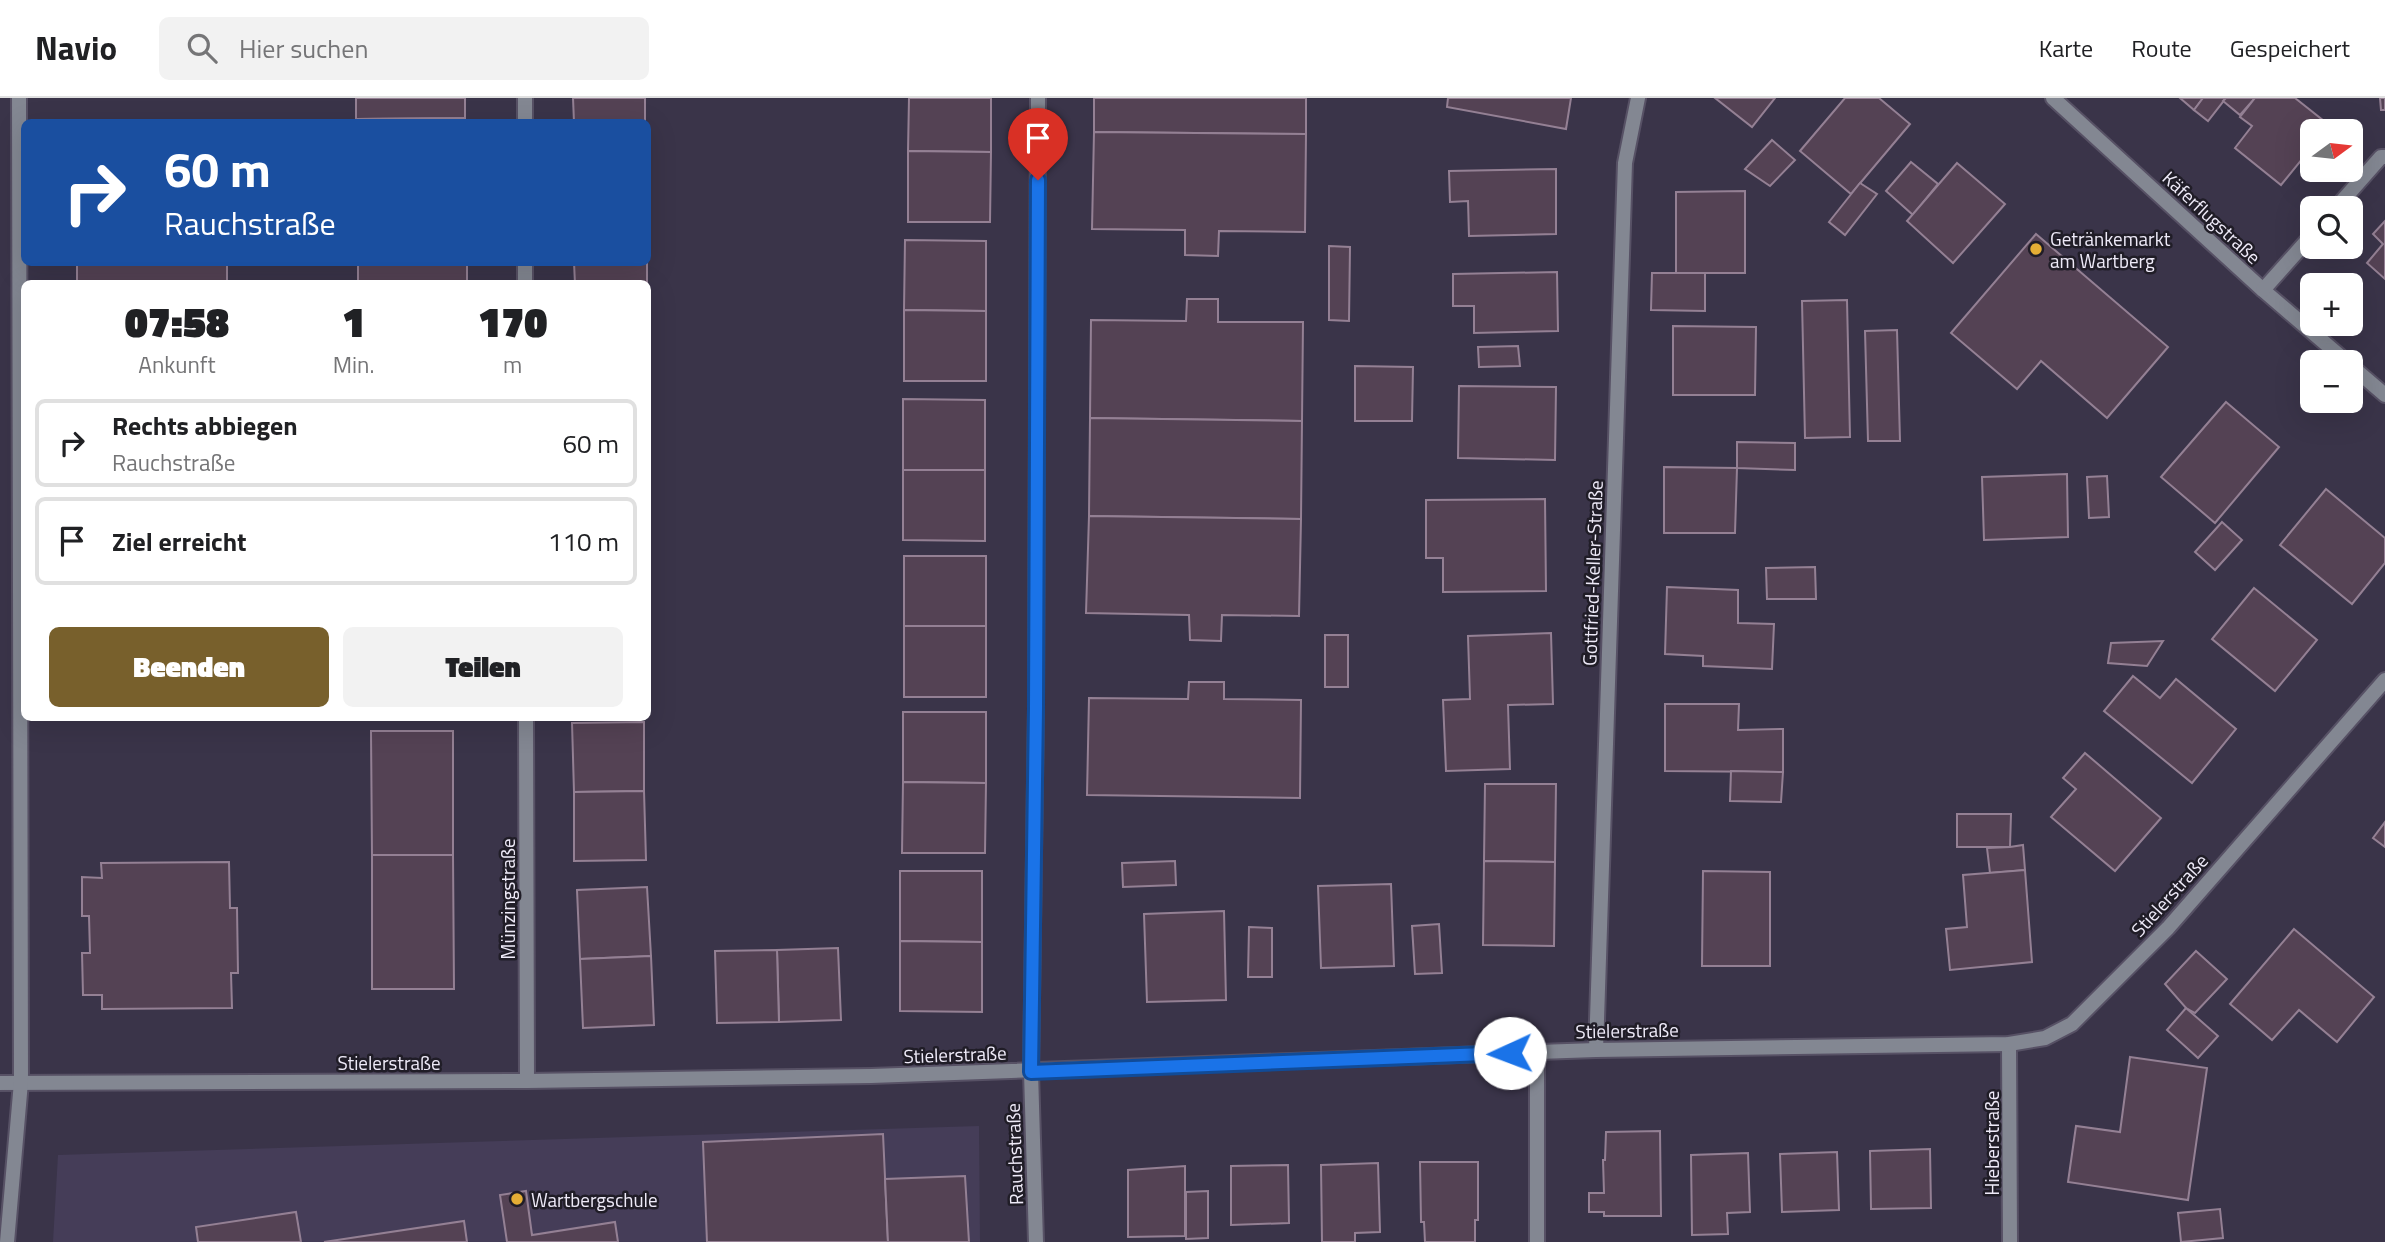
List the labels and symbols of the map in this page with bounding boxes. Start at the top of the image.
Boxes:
pin [1008,108,1068,180]
north arrow [2300,119,2362,182]
street label: Käferflugstraße [2156,164,2268,270]
place label: Getränkemarkt am Wartberg [2050,224,2171,275]
marker: Getränkemarkt am Wartberg [2028,241,2044,257]
street label: Gottfried-Keller-Straße [1574,480,1610,666]
street label: Münzingstraße [493,838,522,960]
street label: Stielerstraße [2124,847,2214,943]
street label: Stielerstraße [1575,1015,1679,1045]
position arrow [1473,1016,1547,1090]
street label: Stielerstraße [903,1038,1007,1070]
street label: Stielerstraße [337,1048,441,1077]
street label: Hieberstraße [1977,1091,2006,1195]
street label: Rauchstraße [998,1103,1030,1205]
place label: Wartbergschule [531,1185,658,1214]
marker: Wartbergschule [509,1191,525,1207]

